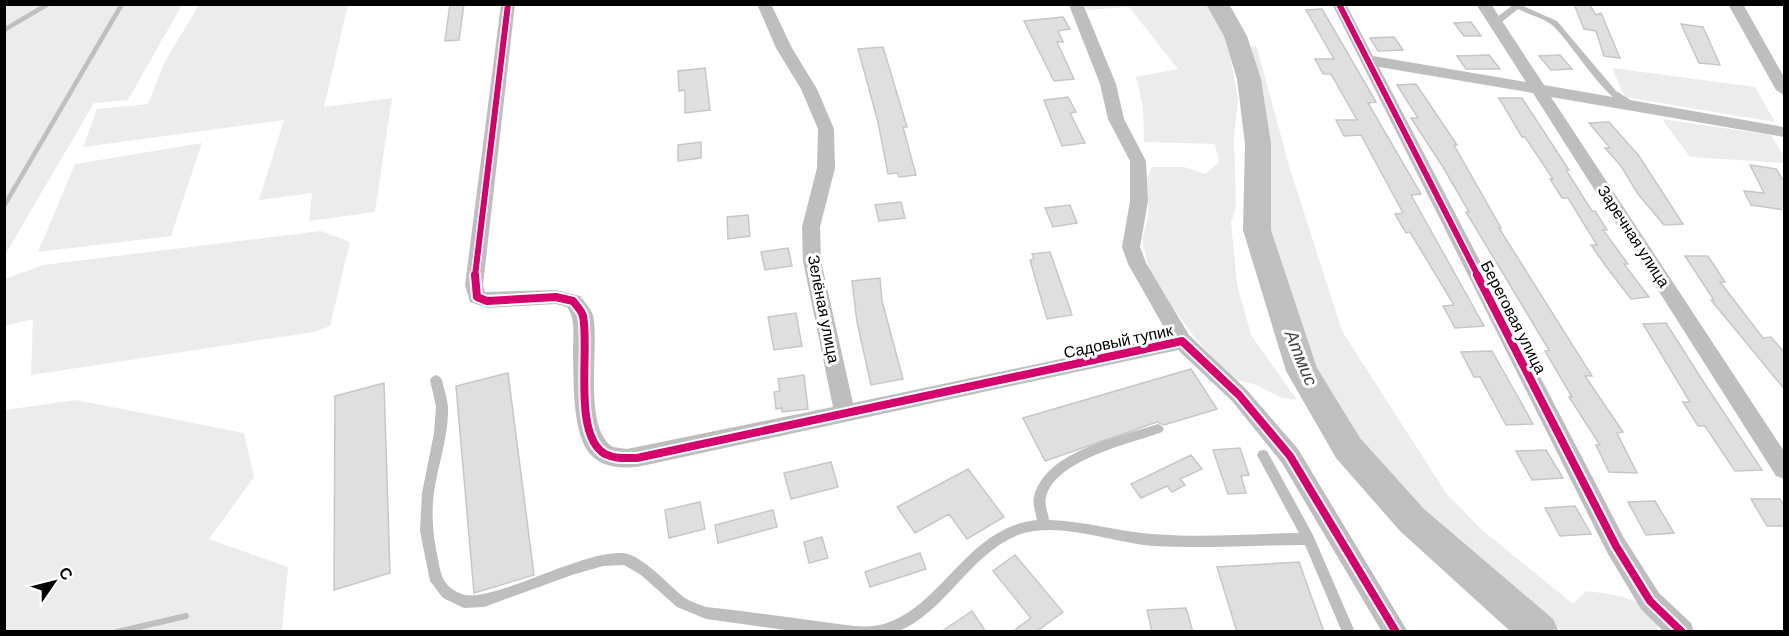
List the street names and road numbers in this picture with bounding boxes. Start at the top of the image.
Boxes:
street label: Заречная улица [1594,181,1675,290]
street label: Зелёная улица [805,253,844,365]
street label: Береговая улица [1478,257,1551,377]
street label: Садовый тупик [1062,319,1175,361]

